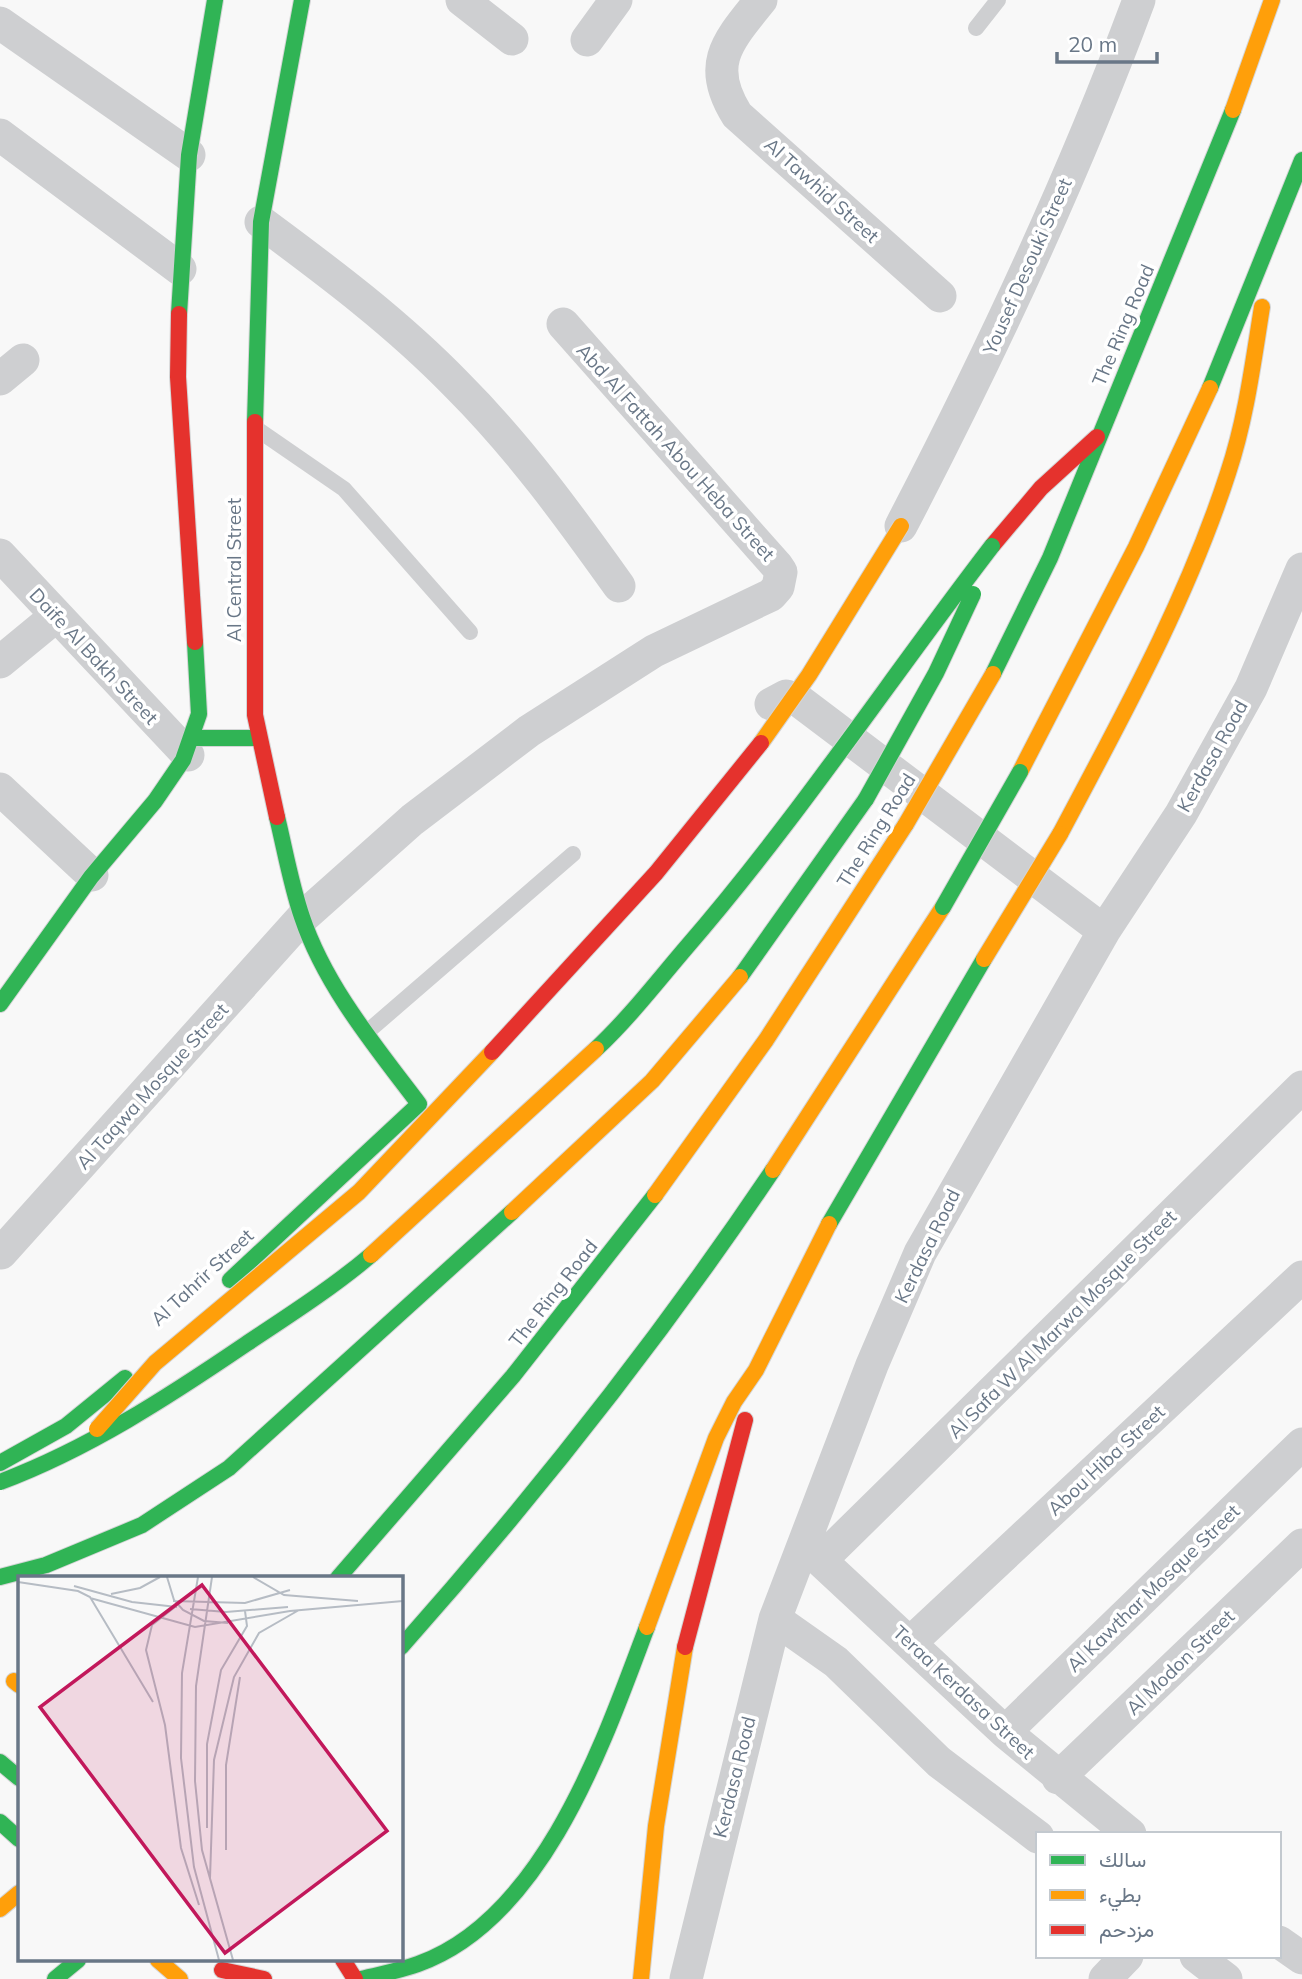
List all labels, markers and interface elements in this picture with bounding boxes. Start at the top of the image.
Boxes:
scale bar [1057,21,1157,65]
text: 20 m [1068,31,1117,57]
street label: Al Tawhid Street [760,132,884,248]
street label: Yousef Desouki Street [977,174,1077,359]
street label: The Ring Road [1087,261,1159,389]
street label: Abd Al Fattah Abou Heba Street [572,338,780,566]
street label: Al Central Street [222,498,246,642]
street label: Daife Al Bakh Street [25,583,164,729]
street label: Kerdasa Road [1171,696,1253,816]
street label: The Ring Road [831,769,921,891]
street label: Al Taqwa Mosque Street [71,998,233,1174]
street label: Kerdasa Road [889,1185,965,1307]
street label: Al Safa W Al Marwa Mosque Street [943,1204,1182,1443]
street label: Al Tahrir Street [146,1223,259,1331]
street label: The Ring Road [504,1235,602,1351]
street label: Abou Hiba Street [1042,1399,1170,1520]
street label: Al Kawthar Mosque Street [1061,1499,1245,1677]
inset map [18,1576,402,1962]
street label: Al Modon Street [1121,1604,1239,1720]
street label: Teraa Kerdasa Street [888,1620,1040,1764]
street label: Kerdasa Road [707,1714,761,1840]
legend [1036,1832,1281,1958]
text: سالك [1099,1846,1146,1872]
text: بطيء [1099,1881,1142,1912]
text: مزدحم [1099,1916,1154,1944]

